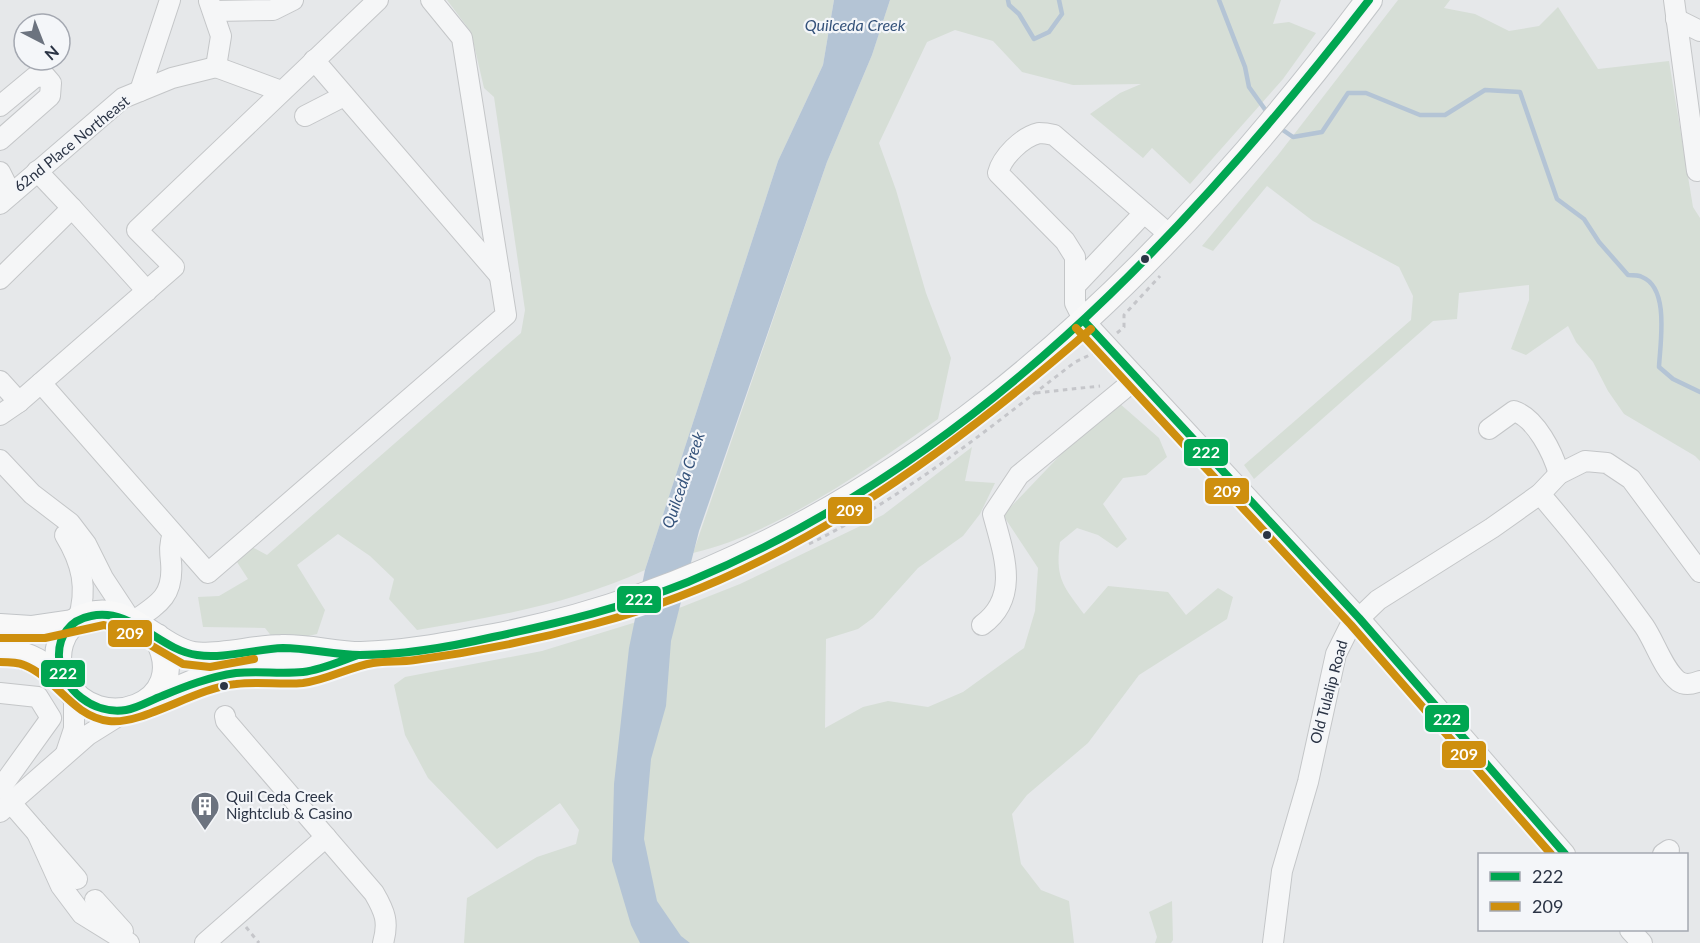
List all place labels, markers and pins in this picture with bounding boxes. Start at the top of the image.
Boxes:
unlabelled marker [1139,253,1151,265]
unlabelled marker [1261,529,1273,541]
unlabelled marker [218,680,230,692]
place label: Quil Ceda Creek Nightclub & Casino [226,787,353,822]
building icon: Quil Ceda Creek Nightclub & Casino [189,790,221,832]

